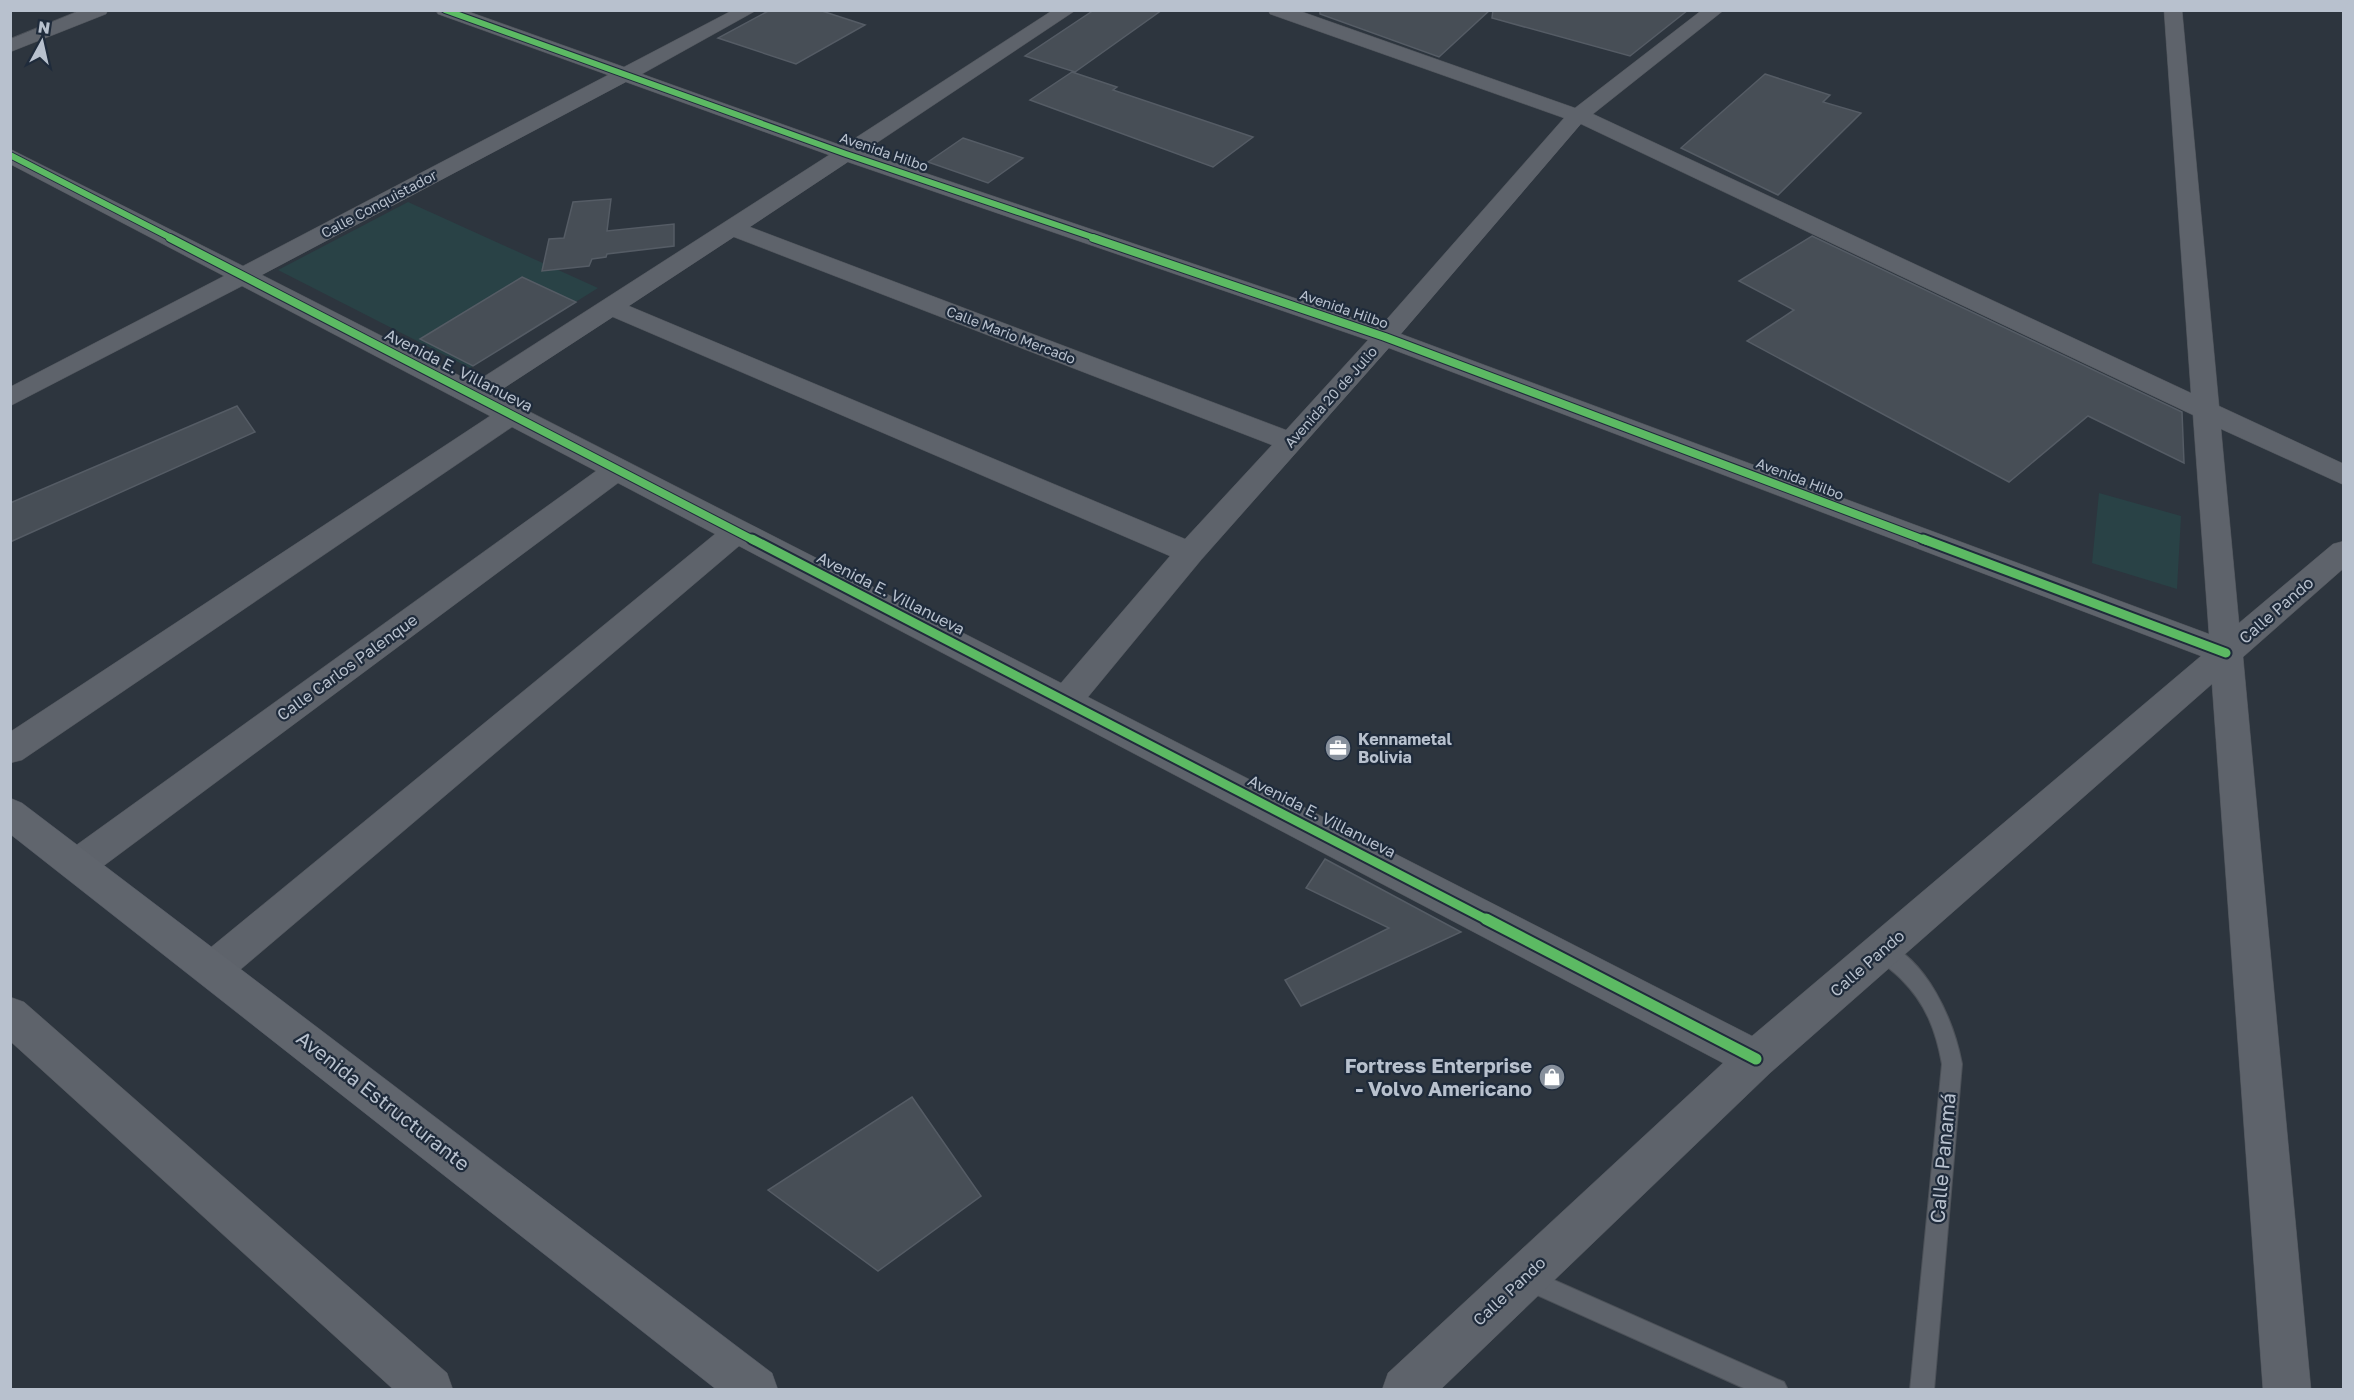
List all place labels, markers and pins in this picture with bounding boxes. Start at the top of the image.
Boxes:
place label: Kennametal Bolivia [1358,729,1452,767]
office icon: Kennametal Bolivia [1323,733,1353,763]
place label: Fortress Enterprise - Volvo Americano [1345,1053,1532,1100]
shop icon: Fortress Enterprise - Volvo Americano [1537,1062,1567,1092]

